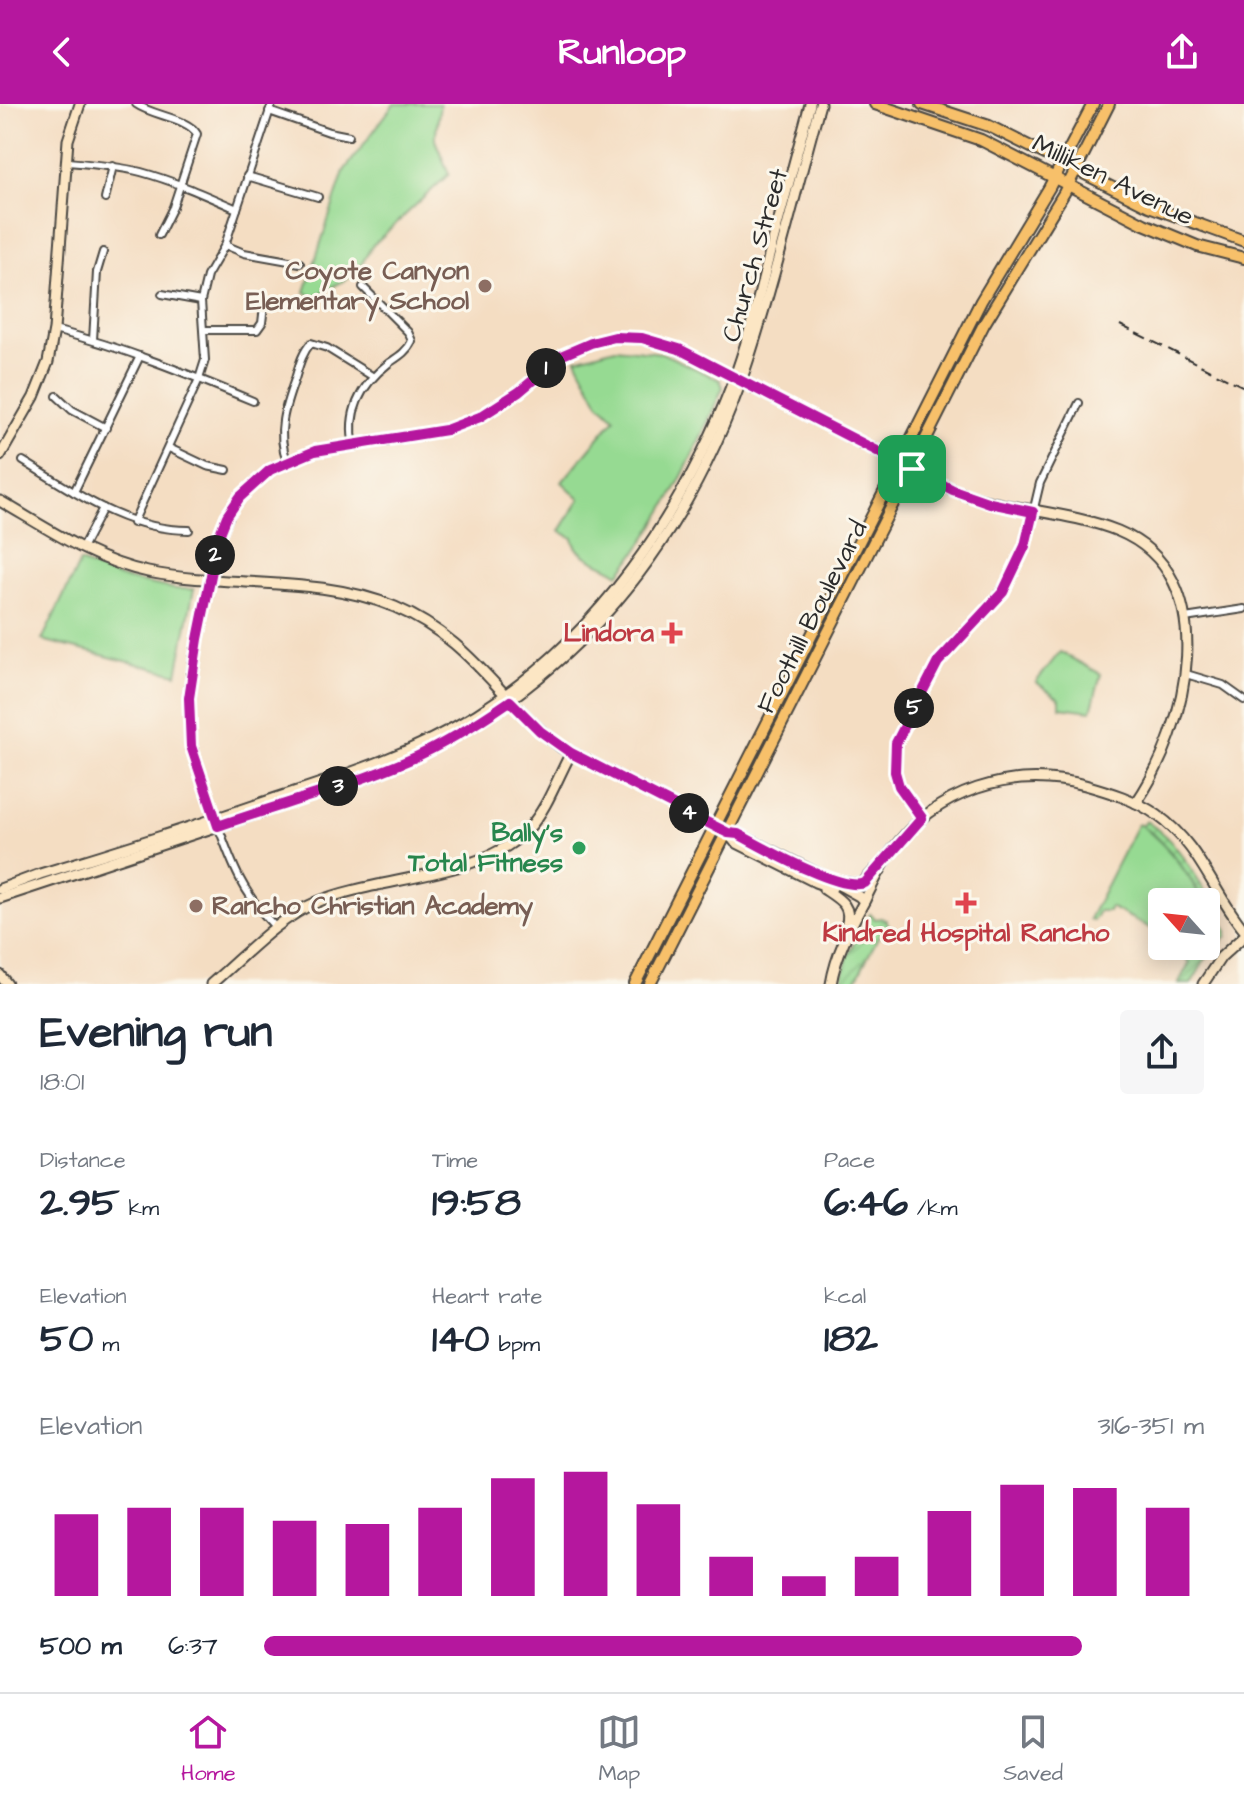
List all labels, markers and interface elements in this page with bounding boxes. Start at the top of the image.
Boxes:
text: Runloop [558,27,686,78]
icon: back [40,30,84,74]
icon: share [1160,30,1204,74]
street label: Milliken Avenue [1026,125,1200,235]
street label: Church Street [713,164,797,346]
place label: Coyote Canyon Elementary School [246,253,469,322]
marker: Coyote Canyon Elementary School [476,277,494,295]
pin: 1 [526,348,566,388]
text: 1 [545,352,547,383]
pin [878,435,946,503]
icon: arrive [890,447,934,491]
street label: Foothill Boulevard [748,514,876,720]
pin: 2 [195,535,235,575]
text: 2 [209,539,221,570]
place label: Lindora [564,615,655,651]
marker: Lindora [661,622,683,644]
pin: 5 [894,688,934,728]
text: 5 [906,692,922,723]
pin: 3 [318,766,358,806]
text: 3 [332,770,344,801]
pin: 4 [669,793,709,833]
text: 4 [682,797,696,828]
place label: Bally's Total Fitness [407,815,563,881]
marker: Bally's Total Fitness [570,839,588,857]
place label: Rancho Christian Academy [212,888,534,927]
north arrow [1148,888,1220,960]
map controls [1148,888,1220,960]
marker: Kindred Hospital Rancho [955,892,977,914]
marker: Rancho Christian Academy [187,897,205,915]
place label: Kindred Hospital Rancho [823,915,1110,951]
text: Evening run [40,1003,272,1064]
button: share [1120,1010,1204,1094]
text: 18:01 [40,1064,84,1100]
text: Distance [40,1145,126,1176]
text: Time [432,1145,478,1176]
text: Pace [824,1145,875,1176]
text: 2.95 [40,1176,120,1231]
text: 19:58 [432,1176,521,1231]
text: 6:46 [824,1176,908,1231]
text: km [120,1193,159,1224]
text: /km [908,1193,958,1224]
text: Elevation [40,1281,127,1312]
text: Heart rate [432,1281,542,1312]
text: kcal [824,1281,866,1312]
text: 50 [40,1312,94,1367]
text: 140 [432,1312,490,1367]
text: 182 [824,1312,878,1367]
text: m [94,1329,120,1360]
text: bpm [490,1329,540,1360]
text: Elevation [40,1408,142,1444]
text: 316–351 m [1097,1408,1204,1444]
text: 500 m [40,1628,122,1664]
text: 6:37 [168,1628,218,1664]
tab: Home [181,1710,236,1789]
tab: Map [597,1710,641,1789]
tab: Saved [1003,1710,1063,1789]

